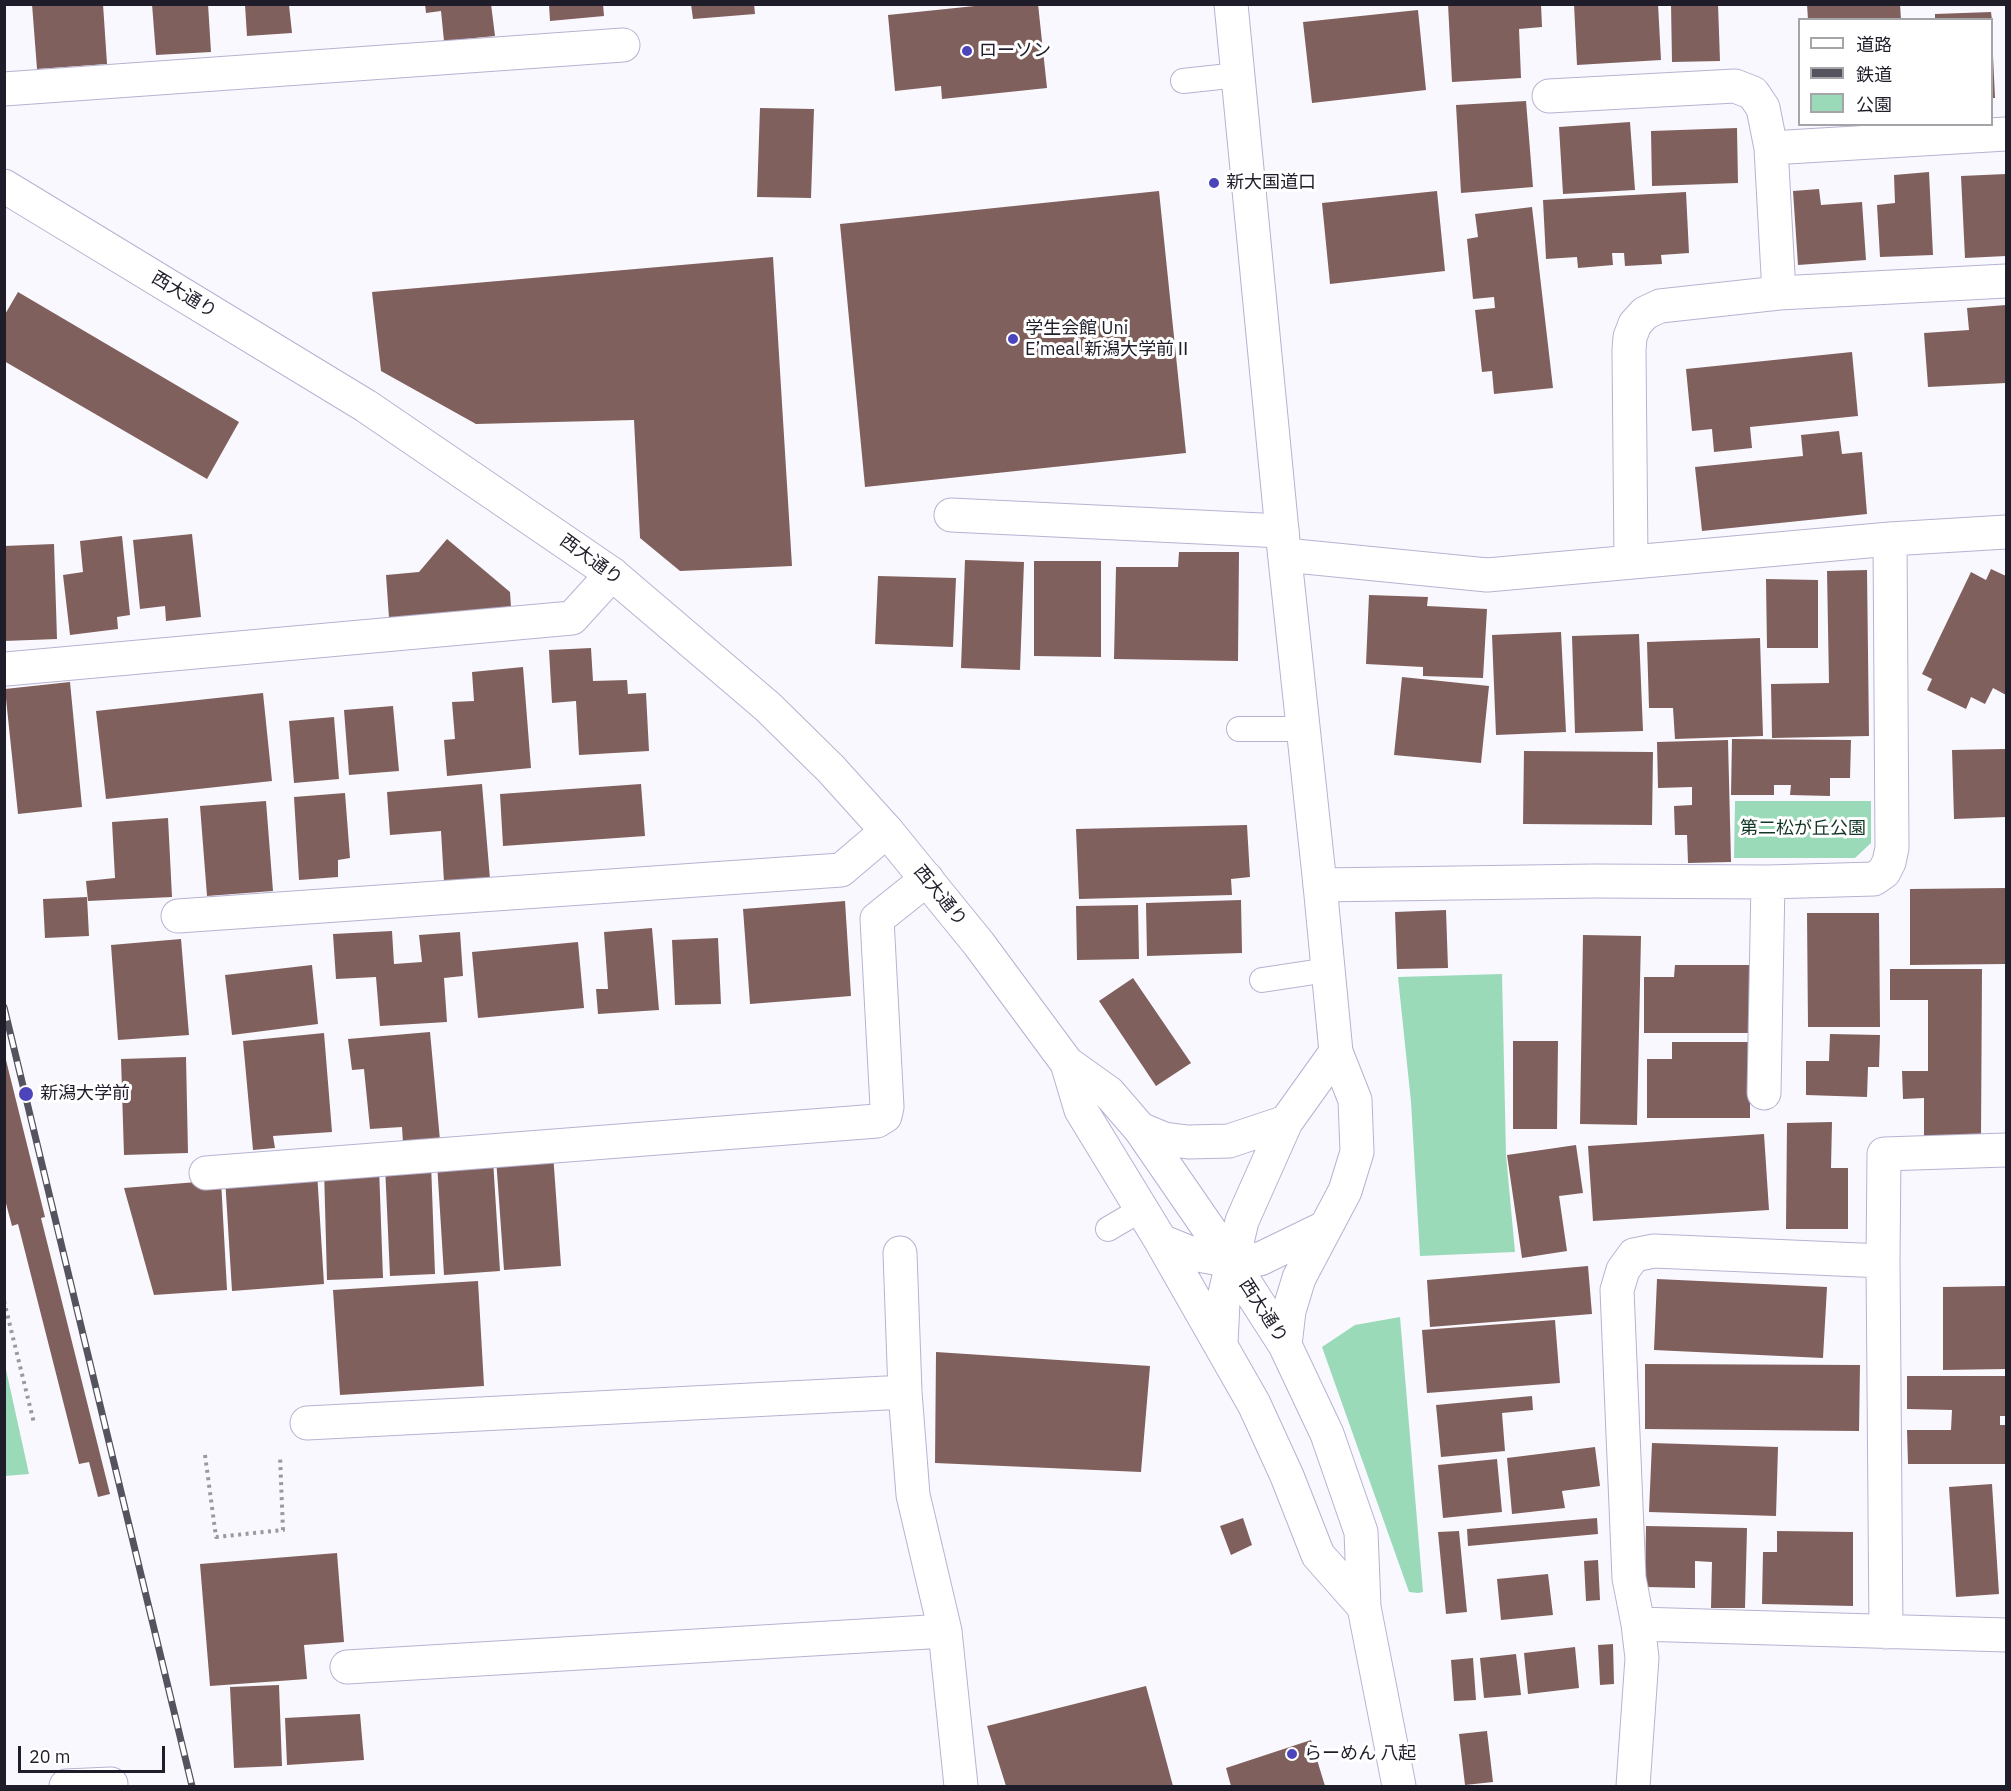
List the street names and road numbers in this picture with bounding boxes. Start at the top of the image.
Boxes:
street label: 西大通り [148,267,220,323]
street label: 西大通り [556,530,626,590]
street label: 西大通り [909,861,971,931]
street label: 西大通り [1234,1275,1292,1347]

